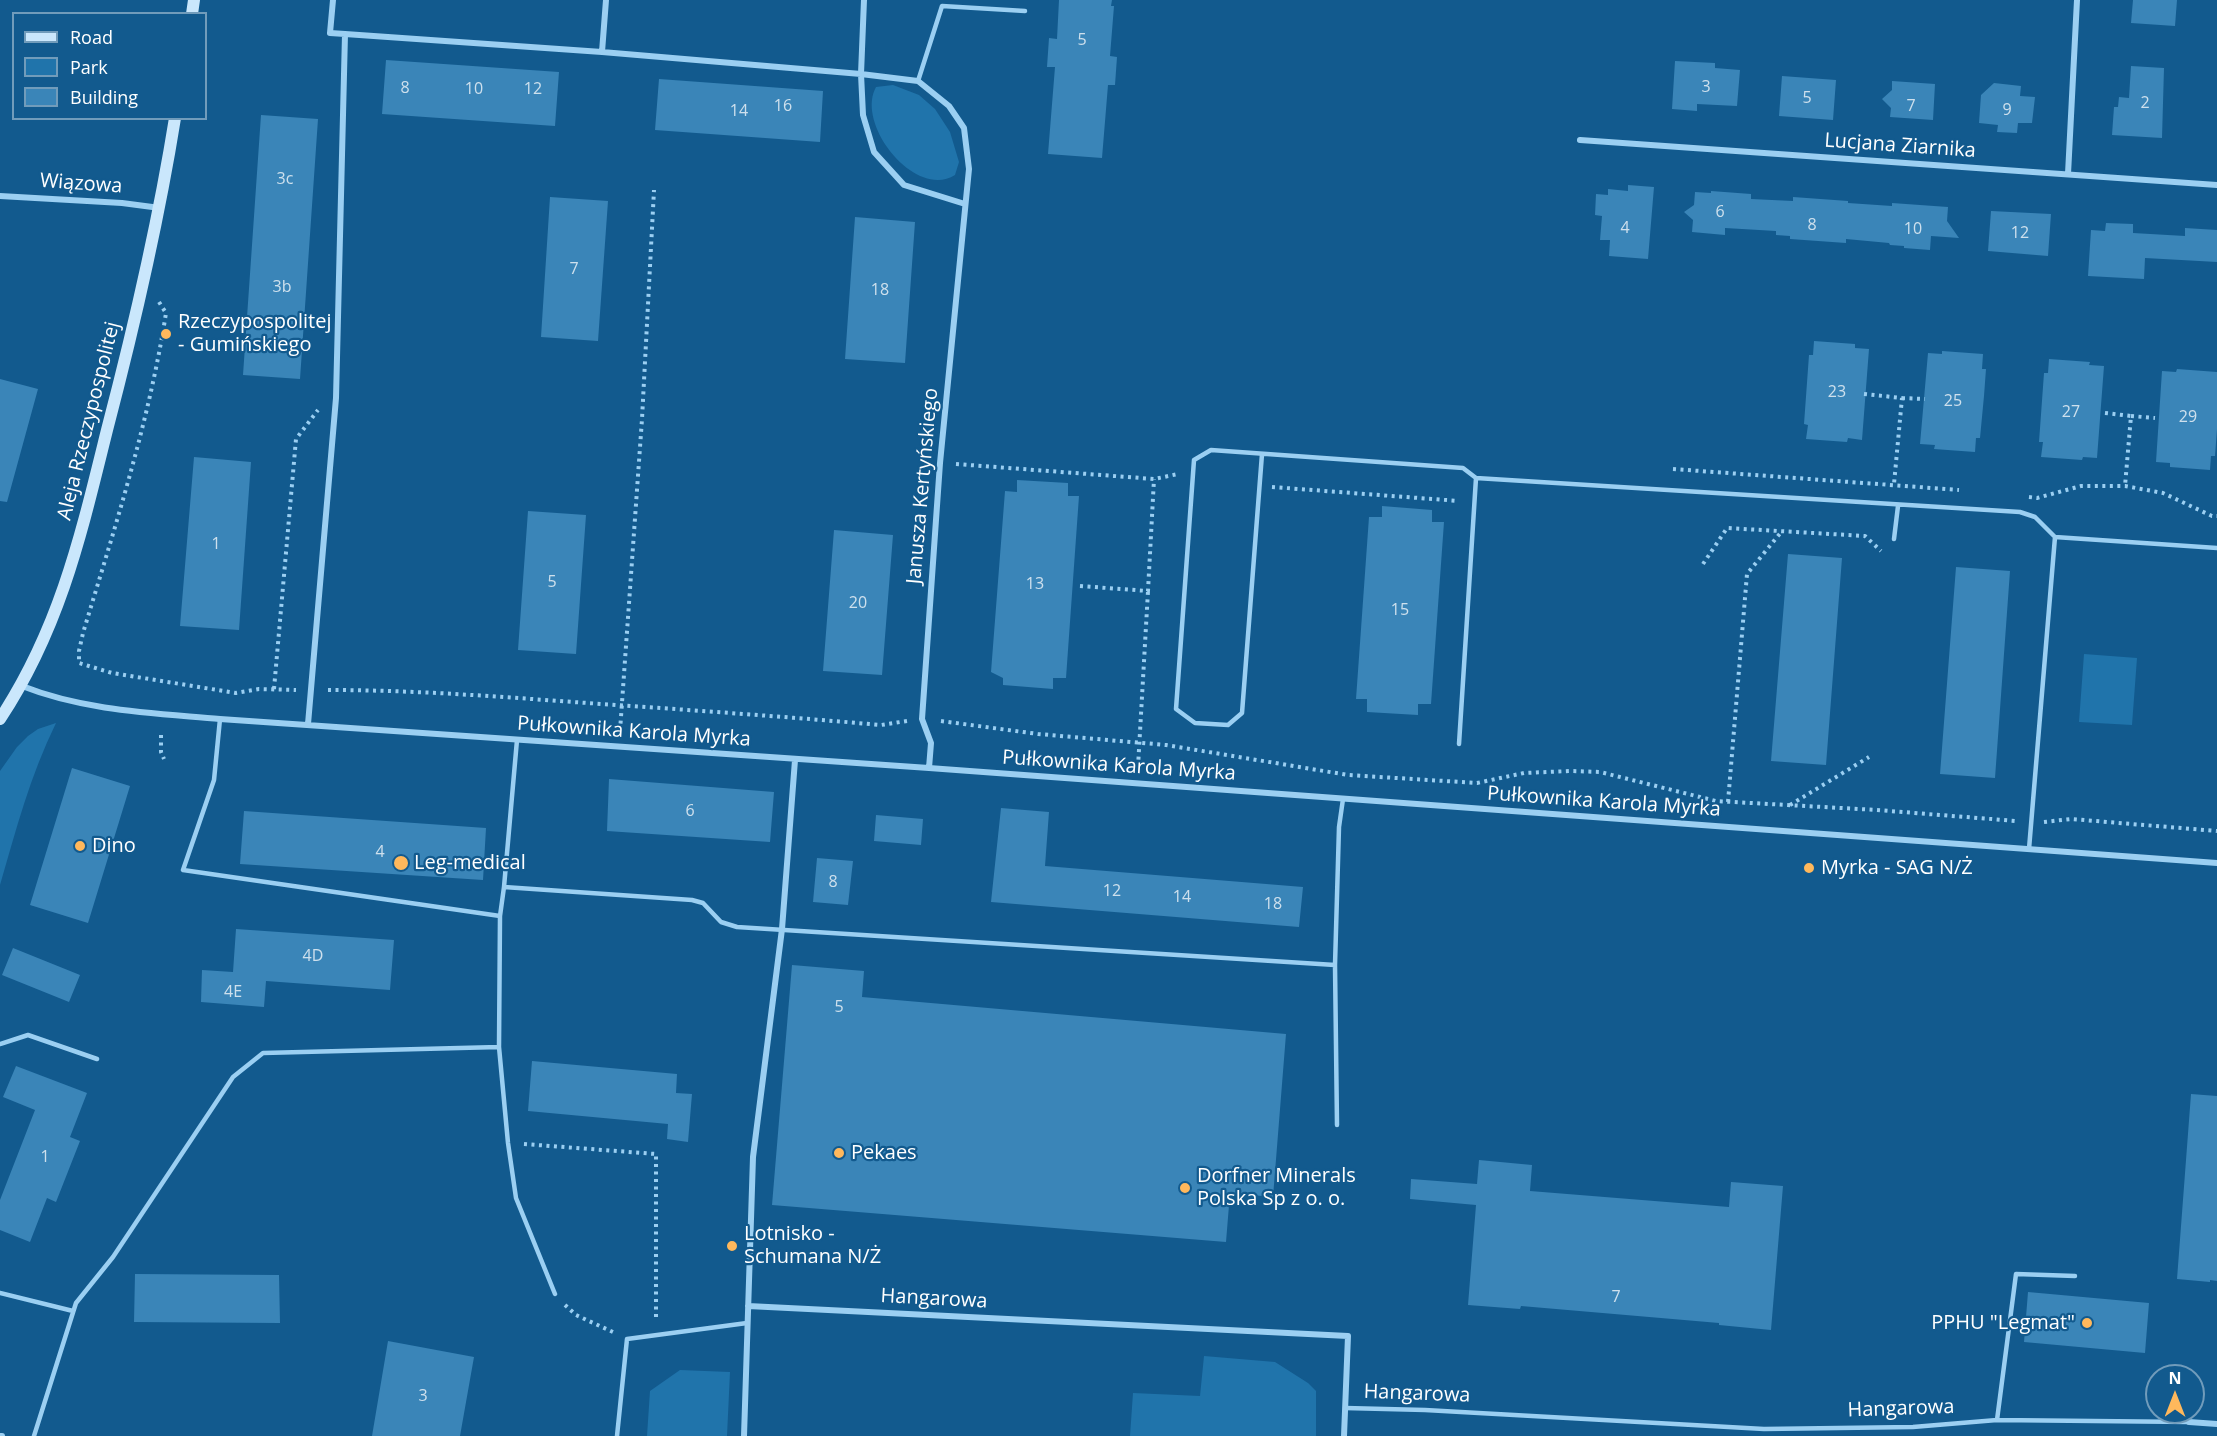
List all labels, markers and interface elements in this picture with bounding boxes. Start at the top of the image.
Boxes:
legend [12,12,207,120]
text: Road [70,25,113,49]
house number: 5 [1077,30,1087,50]
text: Park [70,55,108,79]
house number: 3 [1701,77,1711,97]
house number: 8 [400,78,410,98]
house number: 10 [465,79,483,99]
house number: 12 [524,79,542,99]
text: Building [70,85,138,109]
house number: 5 [1802,88,1812,108]
house number: 2 [2140,93,2150,113]
house number: 16 [774,96,792,116]
house number: 7 [1906,96,1916,116]
house number: 9 [2002,100,2012,120]
house number: 14 [730,101,748,121]
street label: Lucjana Ziarnika [1823,129,1977,163]
street label: Wiązowa [39,169,123,199]
house number: 3c [277,169,293,189]
house number: 6 [1715,202,1725,222]
house number: 8 [1807,215,1817,235]
house number: 4 [1620,218,1630,238]
house number: 10 [1904,219,1922,239]
house number: 12 [2011,223,2029,243]
house number: 7 [569,259,579,279]
house number: 3b [273,277,291,297]
house number: 18 [871,280,889,300]
place label: Rzeczypospolitej - Gumińskiego [178,310,331,357]
street label: Aleja Rzeczypospolitej [53,319,125,523]
marker: Rzeczypospolitej - Gumińskiego [159,327,173,341]
house number: 23 [1828,382,1846,402]
street label: Janusza Kertyńskiego [902,387,944,585]
house number: 25 [1944,391,1962,411]
house number: 27 [2062,402,2080,422]
house number: 29 [2179,407,2197,427]
house number: 1 [211,534,221,554]
house number: 5 [547,572,557,592]
house number: 13 [1026,574,1044,594]
house number: 20 [849,593,867,613]
house number: 15 [1391,600,1409,620]
street label: Pułkownika Karola Myrka [516,712,752,752]
street label: Pułkownika Karola Myrka [1001,746,1237,786]
street label: Pułkownika Karola Myrka [1486,782,1722,822]
house number: 6 [685,801,695,821]
place label: Dino [92,834,136,858]
marker: Dino [73,839,87,853]
house number: 4 [375,842,385,862]
place label: Leg-medical [414,851,526,875]
marker: Leg-medical [392,854,410,872]
place label: Myrka - SAG N/Ż [1821,856,1973,880]
marker: Myrka - SAG N/Ż [1802,861,1816,875]
house number: 8 [828,872,838,892]
house number: 12 [1103,881,1121,901]
house number: 14 [1173,887,1191,907]
house number: 18 [1264,894,1282,914]
house number: 4D [303,946,323,966]
house number: 4E [224,982,242,1002]
house number: 5 [834,997,844,1017]
place label: Pekaes [851,1141,917,1165]
marker: Pekaes [832,1146,846,1160]
house number: 1 [40,1147,50,1167]
place label: Dorfner Minerals Polska Sp z o. o. [1197,1164,1356,1211]
marker: Dorfner Minerals Polska Sp z o. o. [1178,1181,1192,1195]
place label: Lotnisko - Schumana N/Ż [744,1222,881,1269]
marker: Lotnisko - Schumana N/Ż [725,1239,739,1253]
street label: Hangarowa [880,1284,988,1314]
house number: 7 [1611,1287,1621,1307]
place label: PPHU "Legmat" [1931,1311,2075,1335]
marker: PPHU "Legmat" [2080,1316,2094,1330]
north arrow [2145,1364,2205,1424]
text: N [2168,1367,2182,1389]
street label: Hangarowa [1363,1380,1471,1408]
house number: 3 [418,1386,428,1406]
street label: Hangarowa [1847,1395,1955,1423]

